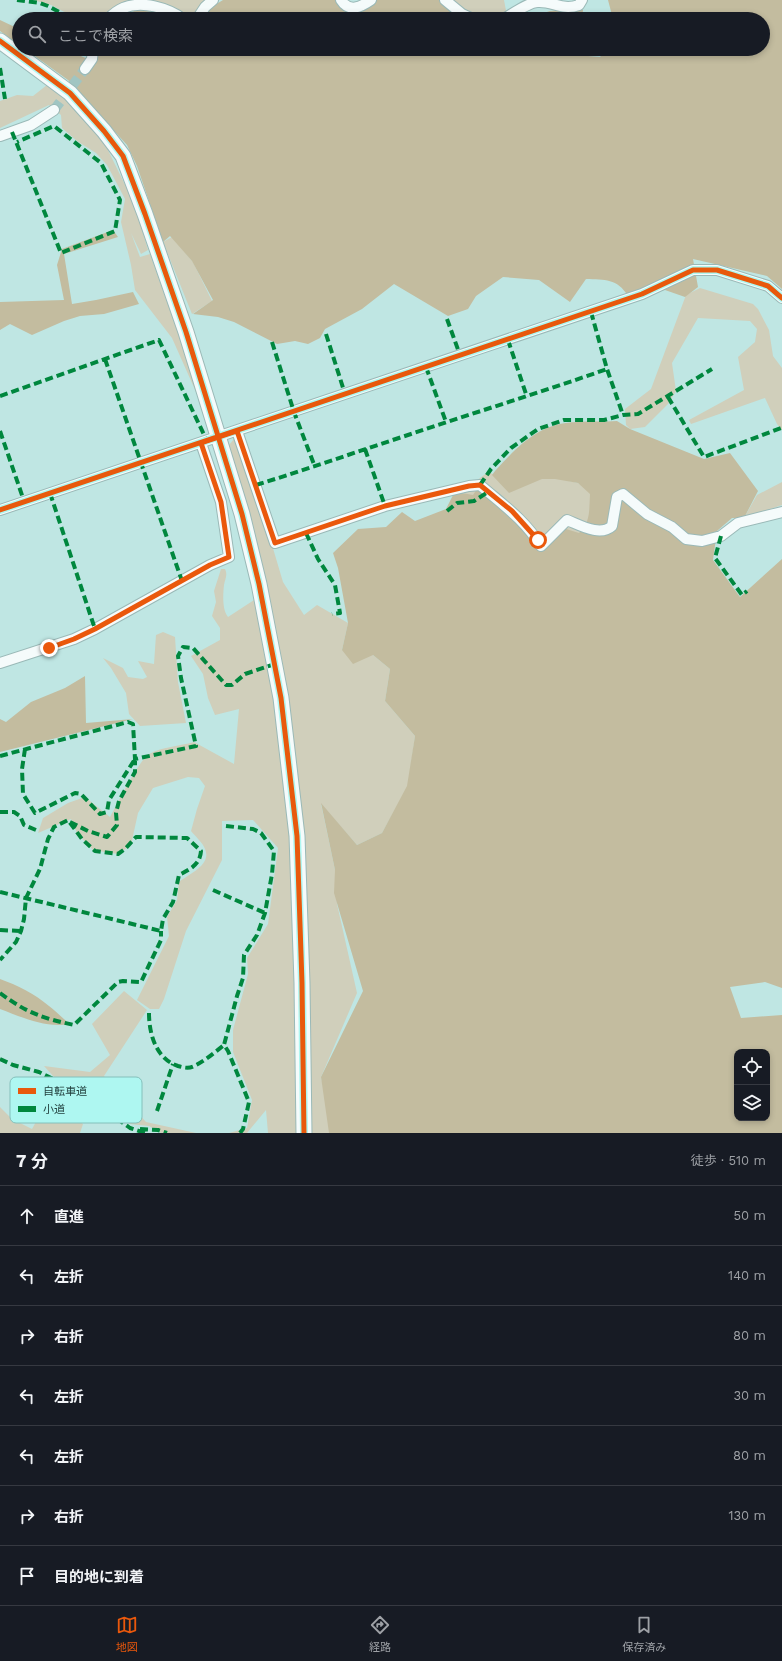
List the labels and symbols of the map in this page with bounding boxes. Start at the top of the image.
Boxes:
route start [529,531,547,549]
route end [40,639,58,657]
legend [10,1077,142,1123]
text: 自転車道 [43,1085,87,1098]
text: 小道 [43,1103,65,1116]

